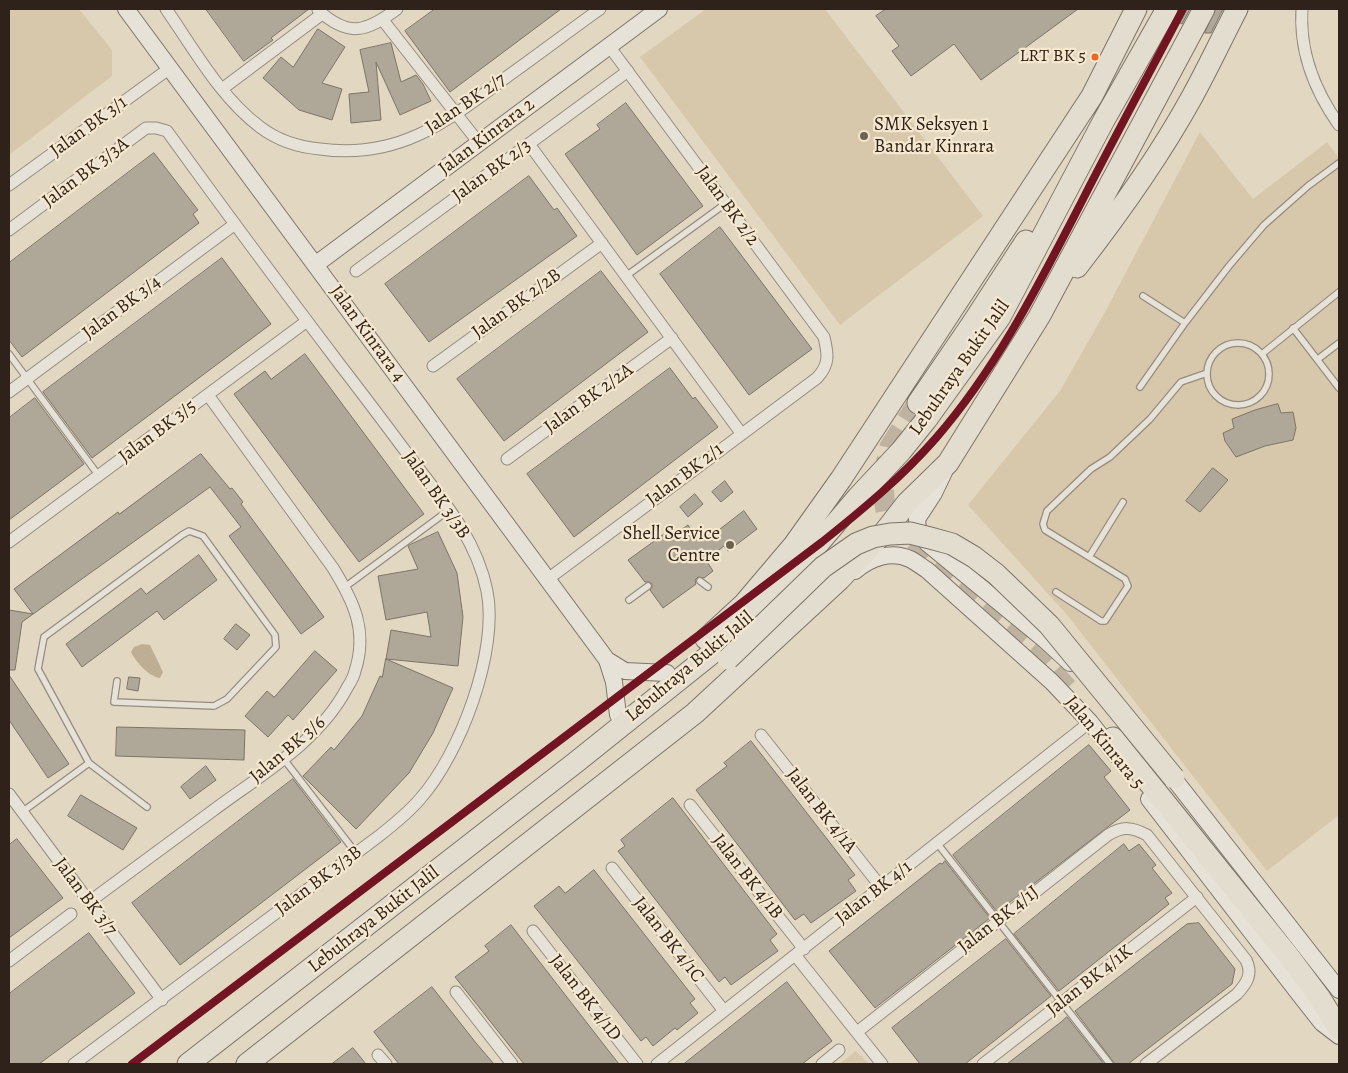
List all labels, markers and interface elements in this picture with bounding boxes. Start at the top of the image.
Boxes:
place label: LRT BK 5 [1019,46,1086,68]
marker: LRT BK 5 [1090,52,1100,62]
street label: Jalan BK 2/7 [421,69,511,139]
street label: Jalan BK 3/1 [46,91,132,163]
street label: Jalan Kinrara 2 [434,93,540,181]
place label: SMK Seksyen 1 Bandar Kinrara [874,114,994,158]
marker: SMK Seksyen 1 Bandar Kinrara [858,130,870,142]
street label: Jalan BK 3/3A [38,133,134,213]
street label: Jalan BK 2/3 [448,135,536,207]
street label: Jalan BK 2/2 [690,161,764,251]
street label: Jalan BK 2/2B [468,264,566,344]
street label: Jalan BK 3/4 [78,271,166,345]
street label: Jalan Kinrara 4 [324,281,410,387]
street label: Lebuhraya Bukit Jalil [905,296,1015,440]
street label: Jalan BK 2/2A [540,359,638,439]
street label: Jalan BK 3/5 [115,395,201,469]
street label: Jalan BK 2/1 [642,439,728,511]
street label: Jalan BK 3/3B [397,446,475,544]
place label: Shell Service Centre [623,523,720,567]
marker: Shell Service Centre [724,539,736,551]
street label: Lebuhraya Bukit Jalil [621,607,759,727]
street label: Jalan Kinrara 5 [1059,692,1149,794]
street label: Jalan BK 3/6 [245,712,331,788]
street label: Jalan BK 4/1A [781,764,861,858]
street label: Jalan BK 4/1B [707,830,787,924]
street label: Jalan BK 3/3B [271,841,367,921]
street label: Jalan BK 3/7 [48,854,122,940]
street label: Jalan BK 4/1 [831,856,917,930]
street label: Lebuhraya Bukit Jalil [304,862,444,978]
street label: Jalan BK 4/1J [954,881,1044,959]
street label: Jalan BK 4/1C [627,893,709,987]
street label: Jalan BK 4/1K [1043,940,1137,1022]
street label: Jalan BK 4/1D [544,950,626,1046]

